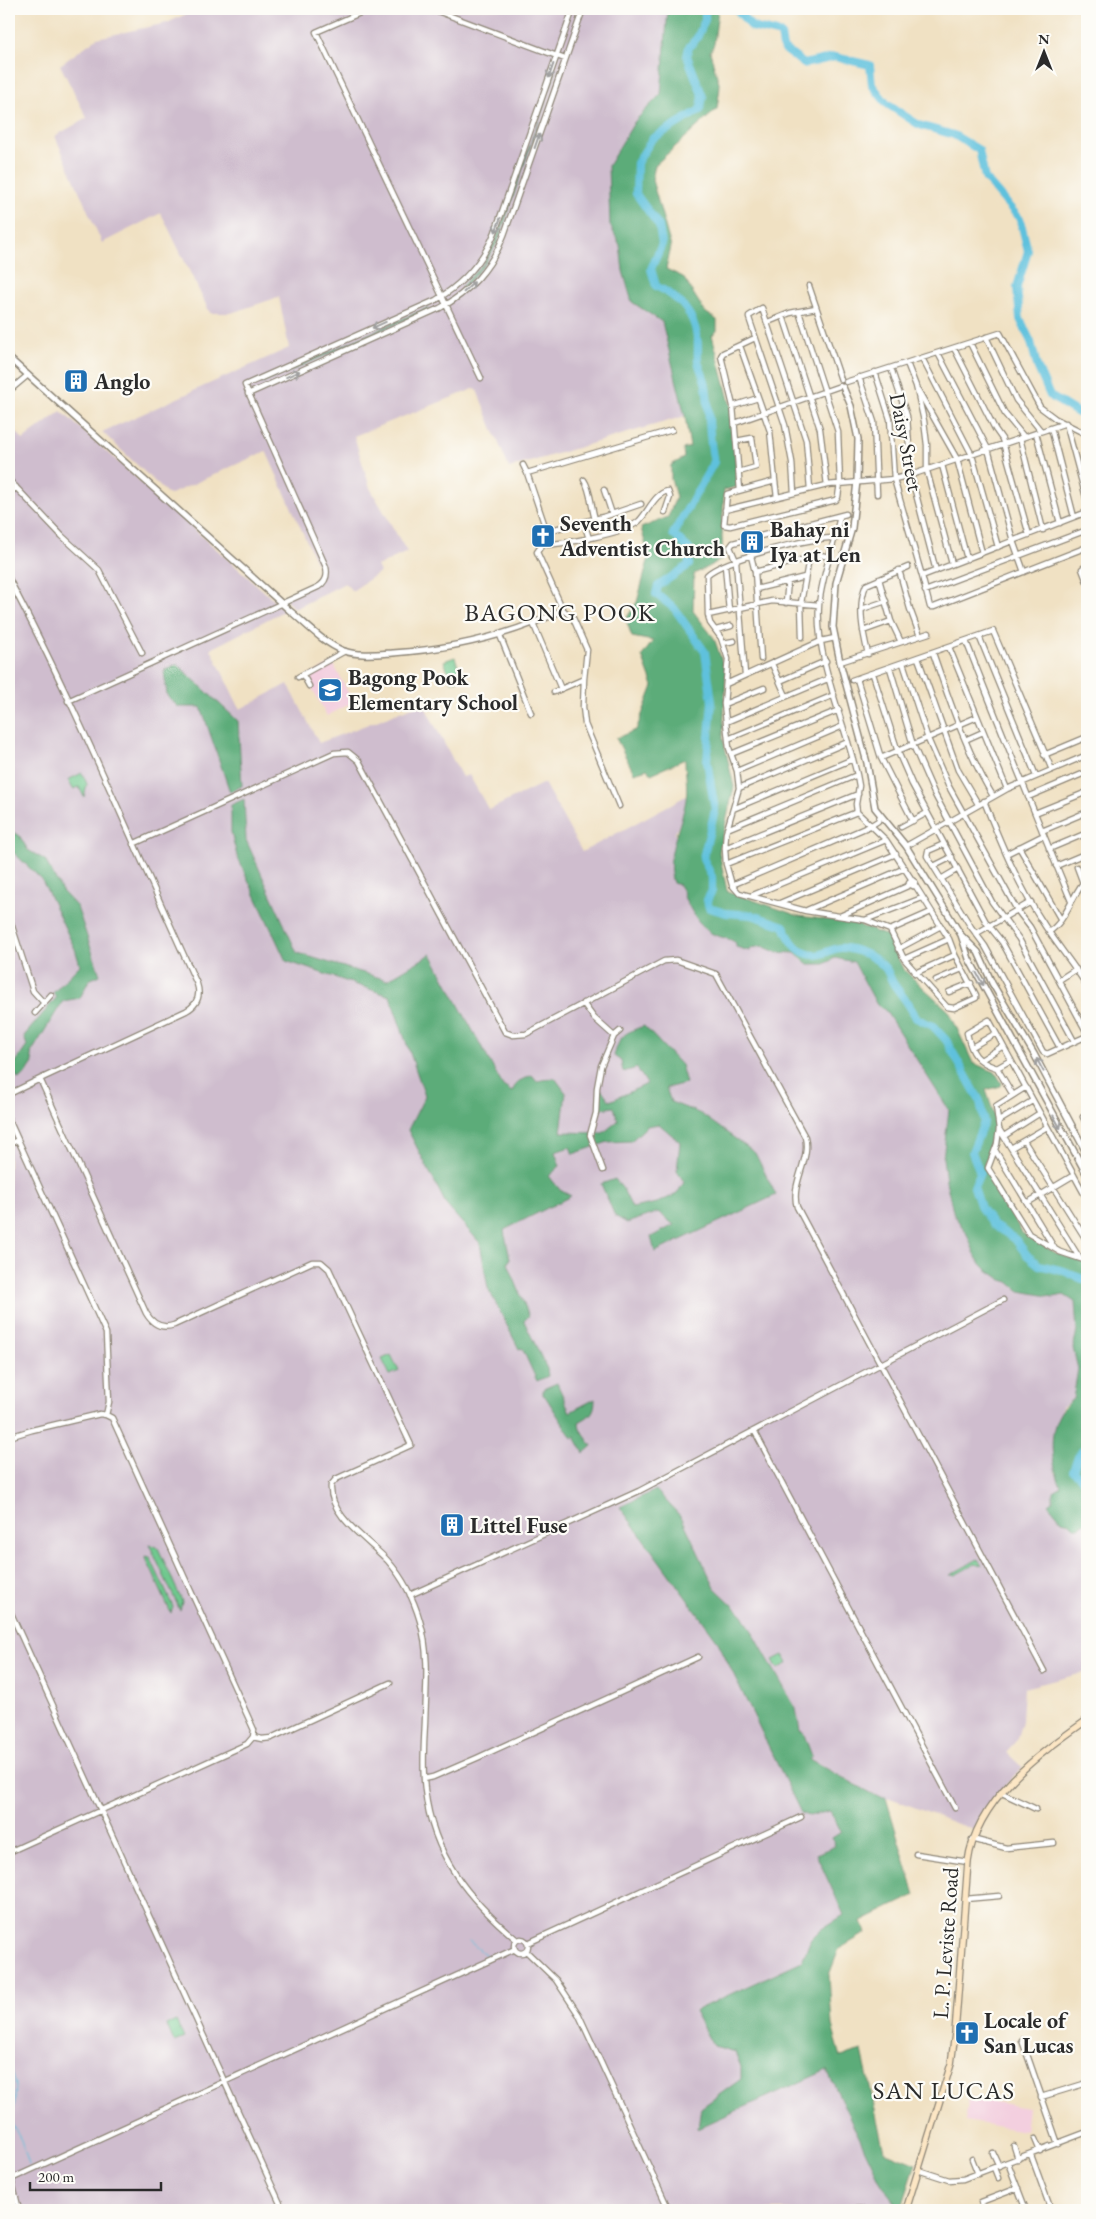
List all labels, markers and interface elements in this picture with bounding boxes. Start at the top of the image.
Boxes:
north arrow [1018,28,1068,78]
text: N [1038,30,1050,48]
one-way arrow [546,63,555,78]
one-way arrow [533,134,542,149]
one-way arrow [493,217,502,232]
one-way arrow [463,281,476,293]
one-way arrow [372,321,387,331]
place label: Anglo [93,367,150,396]
building icon: Anglo [63,368,89,394]
one-way arrow [285,368,300,378]
street label: Daisy Street [883,390,930,494]
place label: Seventh Adventist Church [559,509,725,563]
place label: Bahay ni Iya at Len [770,515,861,569]
church icon: Seventh Adventist Church [530,523,556,549]
building icon: Bahay ni Iya at Len [739,529,765,555]
district label: BAGONG POOK [464,596,656,628]
place label: Bagong Pook Elementary School [348,663,518,717]
school or university icon: Bagong Pook Elementary School [317,677,343,703]
one-way arrow [975,972,985,987]
one-way arrow [1035,1057,1045,1072]
one-way arrow [1053,1114,1063,1129]
place label: Littel Fuse [470,1511,567,1540]
building icon: Littel Fuse [439,1512,465,1538]
street label: L. P. Leviste Road [926,1865,965,2020]
place label: Locale of San Lucas [984,2006,1074,2060]
church icon: Locale of San Lucas [954,2020,980,2046]
district label: SAN LUCAS [873,2074,1015,2106]
scale bar [30,2159,161,2191]
text: 200 m [38,2167,75,2186]

